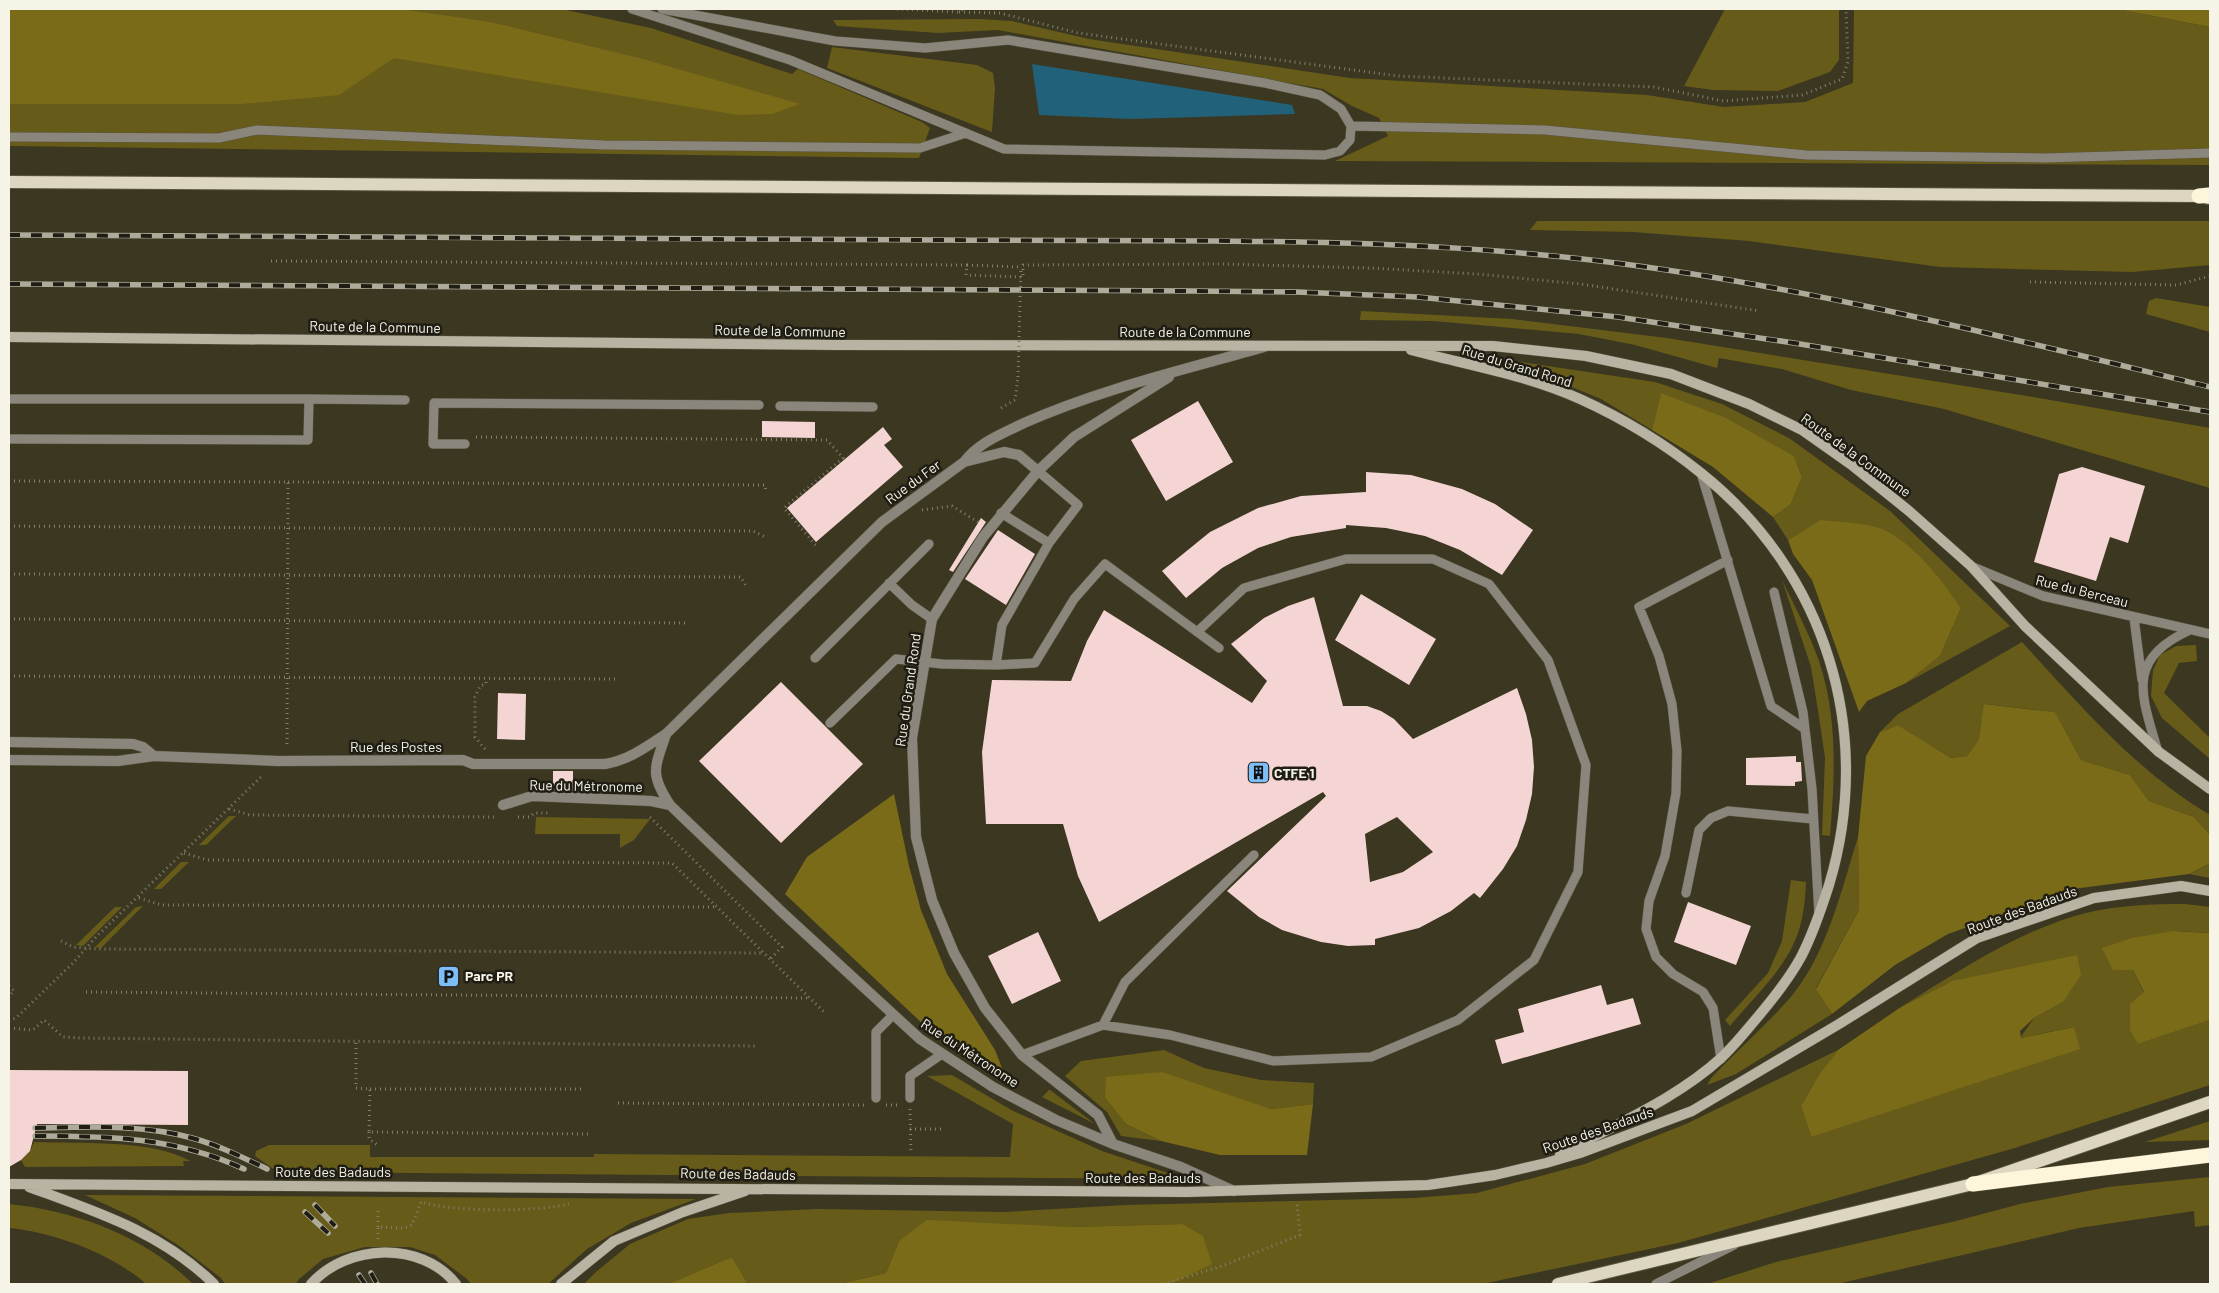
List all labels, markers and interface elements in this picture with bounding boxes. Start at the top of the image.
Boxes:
street label: Route de la Commune [309,317,441,336]
street label: Route de la Commune [714,321,846,340]
street label: Route de la Commune [1119,323,1251,340]
street label: Rue du Grand Rond [1460,341,1574,390]
street label: Route de la Commune [1798,409,1915,500]
street label: Rue du Fer [882,456,944,507]
street label: Rue du Berceau [2034,571,2130,610]
street label: Rue du Grand Rond [891,632,924,748]
street label: Rue des Postes [350,738,442,755]
building icon: CTFE 1 [1246,761,1270,785]
place label: CTFE 1 [1274,764,1314,781]
street label: Rue du Métronome [529,776,643,795]
street label: Route des Badauds [1964,882,2079,937]
parking icon: Parc PR [437,964,461,988]
place label: Parc PR [465,967,514,984]
street label: Rue du Métronome [918,1015,1022,1091]
street label: Route des Badauds [1540,1103,1656,1156]
street label: Route des Badauds [275,1163,391,1180]
street label: Route des Badauds [680,1164,796,1183]
street label: Route des Badauds [1085,1169,1201,1186]

